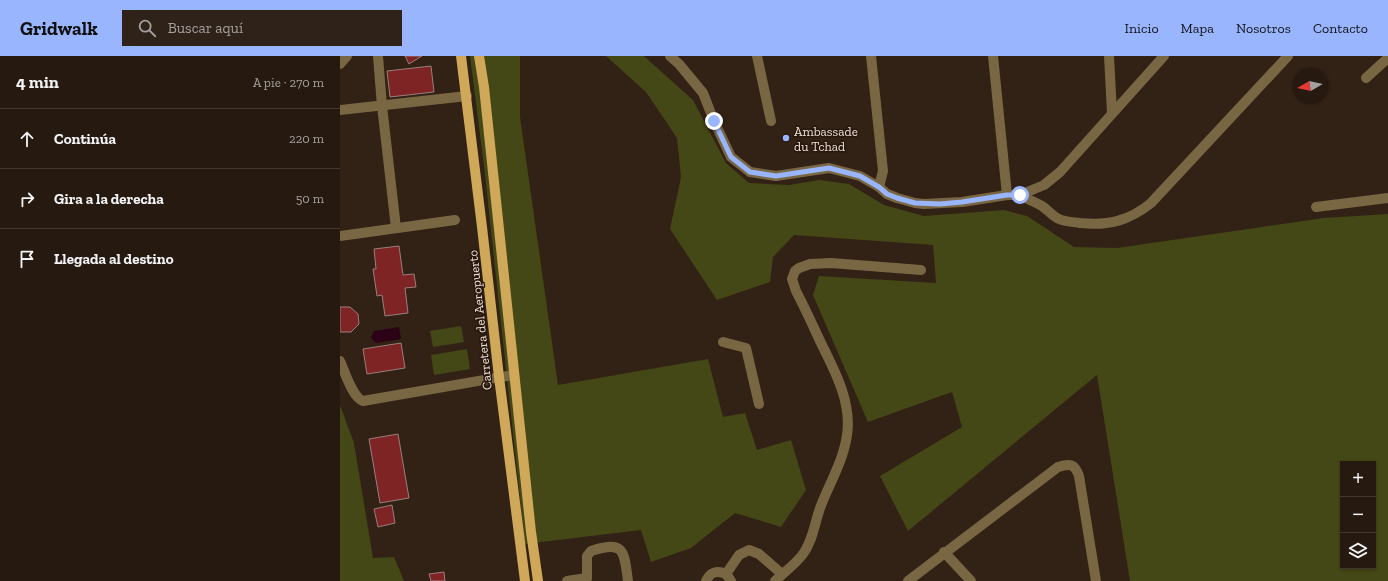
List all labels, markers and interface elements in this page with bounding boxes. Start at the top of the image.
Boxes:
search box [122,10,402,46]
text: Gridwalk [20,17,98,40]
icon: search [136,17,158,39]
text: Buscar aquí [168,19,243,37]
text: Inicio [1125,20,1159,37]
text: Mapa [1181,20,1214,37]
text: Nosotros [1236,20,1291,37]
text: Contacto [1313,20,1368,37]
north arrow [1292,68,1328,104]
text: 4 min [16,72,59,92]
text: A pie · 270 m [253,75,324,90]
route end [705,112,723,130]
place label: Ambassade du Tchad [794,124,858,154]
icon: ahead [16,128,38,150]
text: Continúa [54,130,116,148]
text: 220 m [289,131,324,146]
marker: Ambassade du Tchad [781,133,791,143]
route start [1011,186,1029,204]
icon: right [16,188,38,210]
text: Gira a la derecha [54,190,164,208]
text: 50 m [296,191,324,206]
icon: arrive [16,248,38,270]
street label: Carretera del Aeropuerto [465,249,495,391]
text: Llegada al destino [54,250,174,268]
map controls [1340,461,1376,569]
button: + [1340,461,1376,497]
button: − [1340,497,1376,533]
button: layers [1340,533,1376,569]

